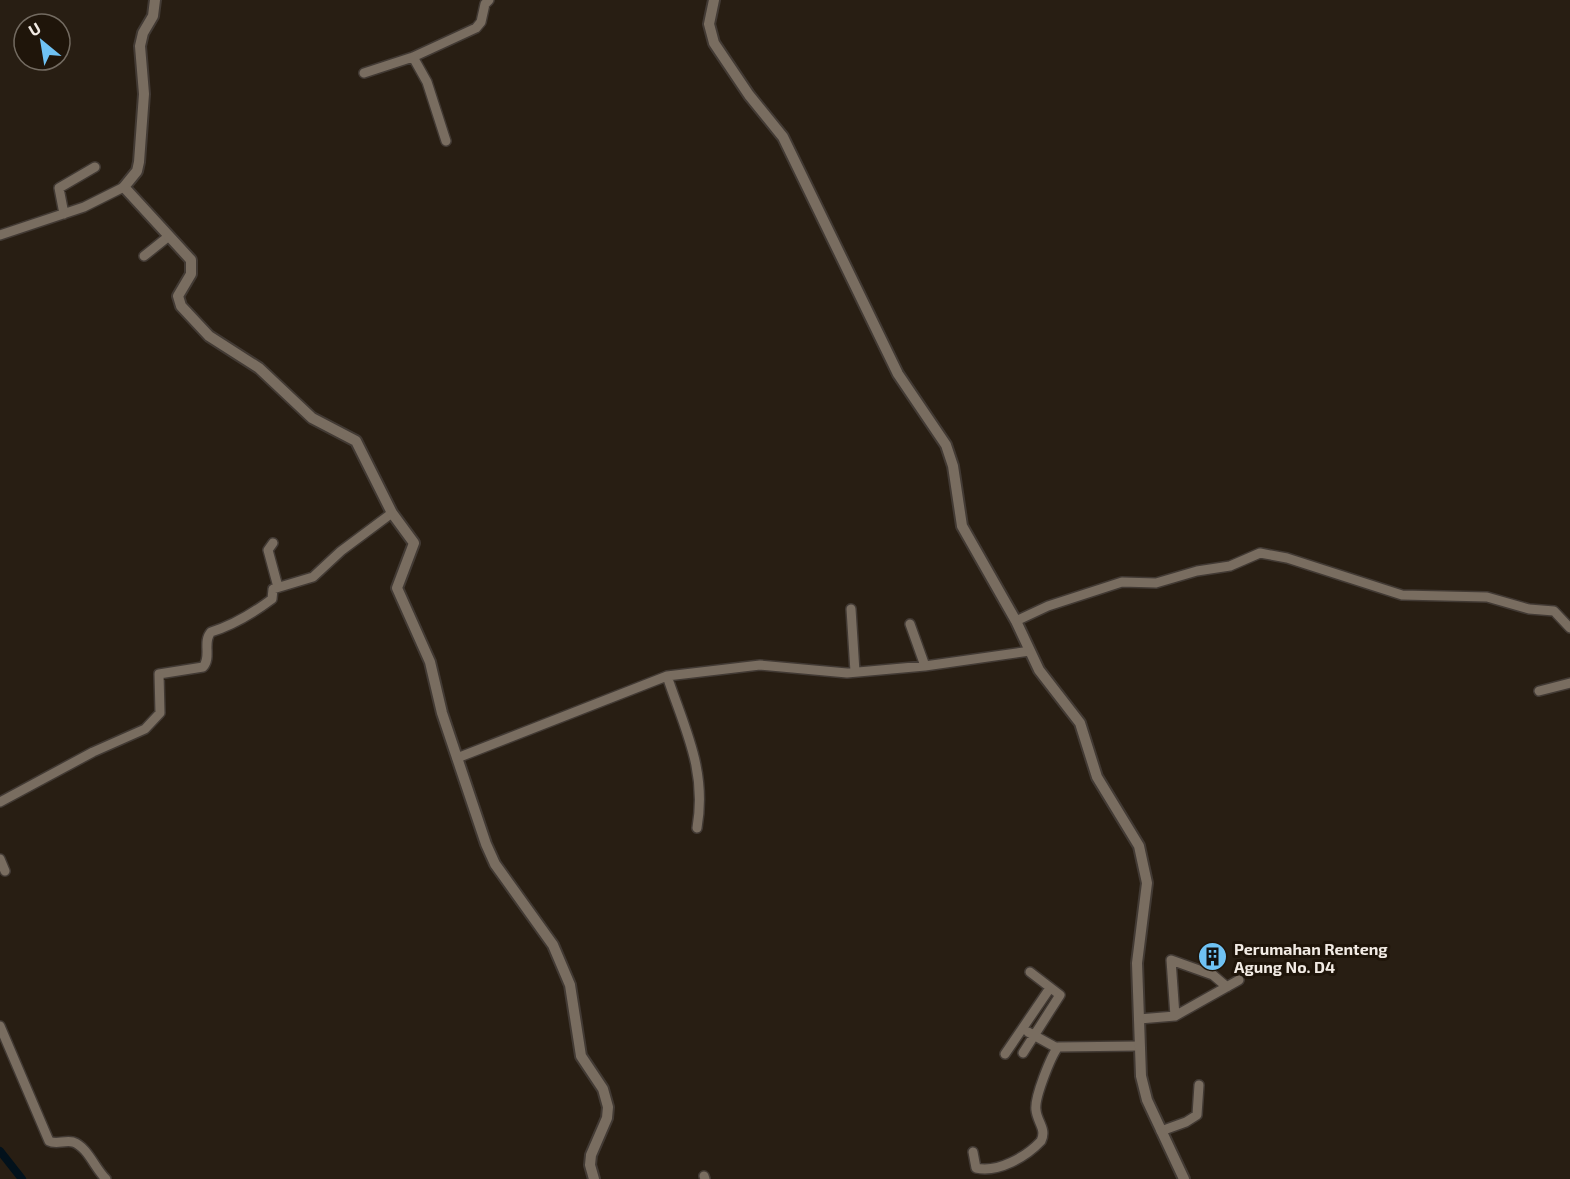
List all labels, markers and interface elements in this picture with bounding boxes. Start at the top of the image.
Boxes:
north arrow [12,12,72,72]
text: U [25,18,44,40]
place label: Perumahan Renteng Agung No. D4 [1234,939,1388,976]
building icon: Perumahan Renteng Agung No. D4 [1197,941,1229,973]

